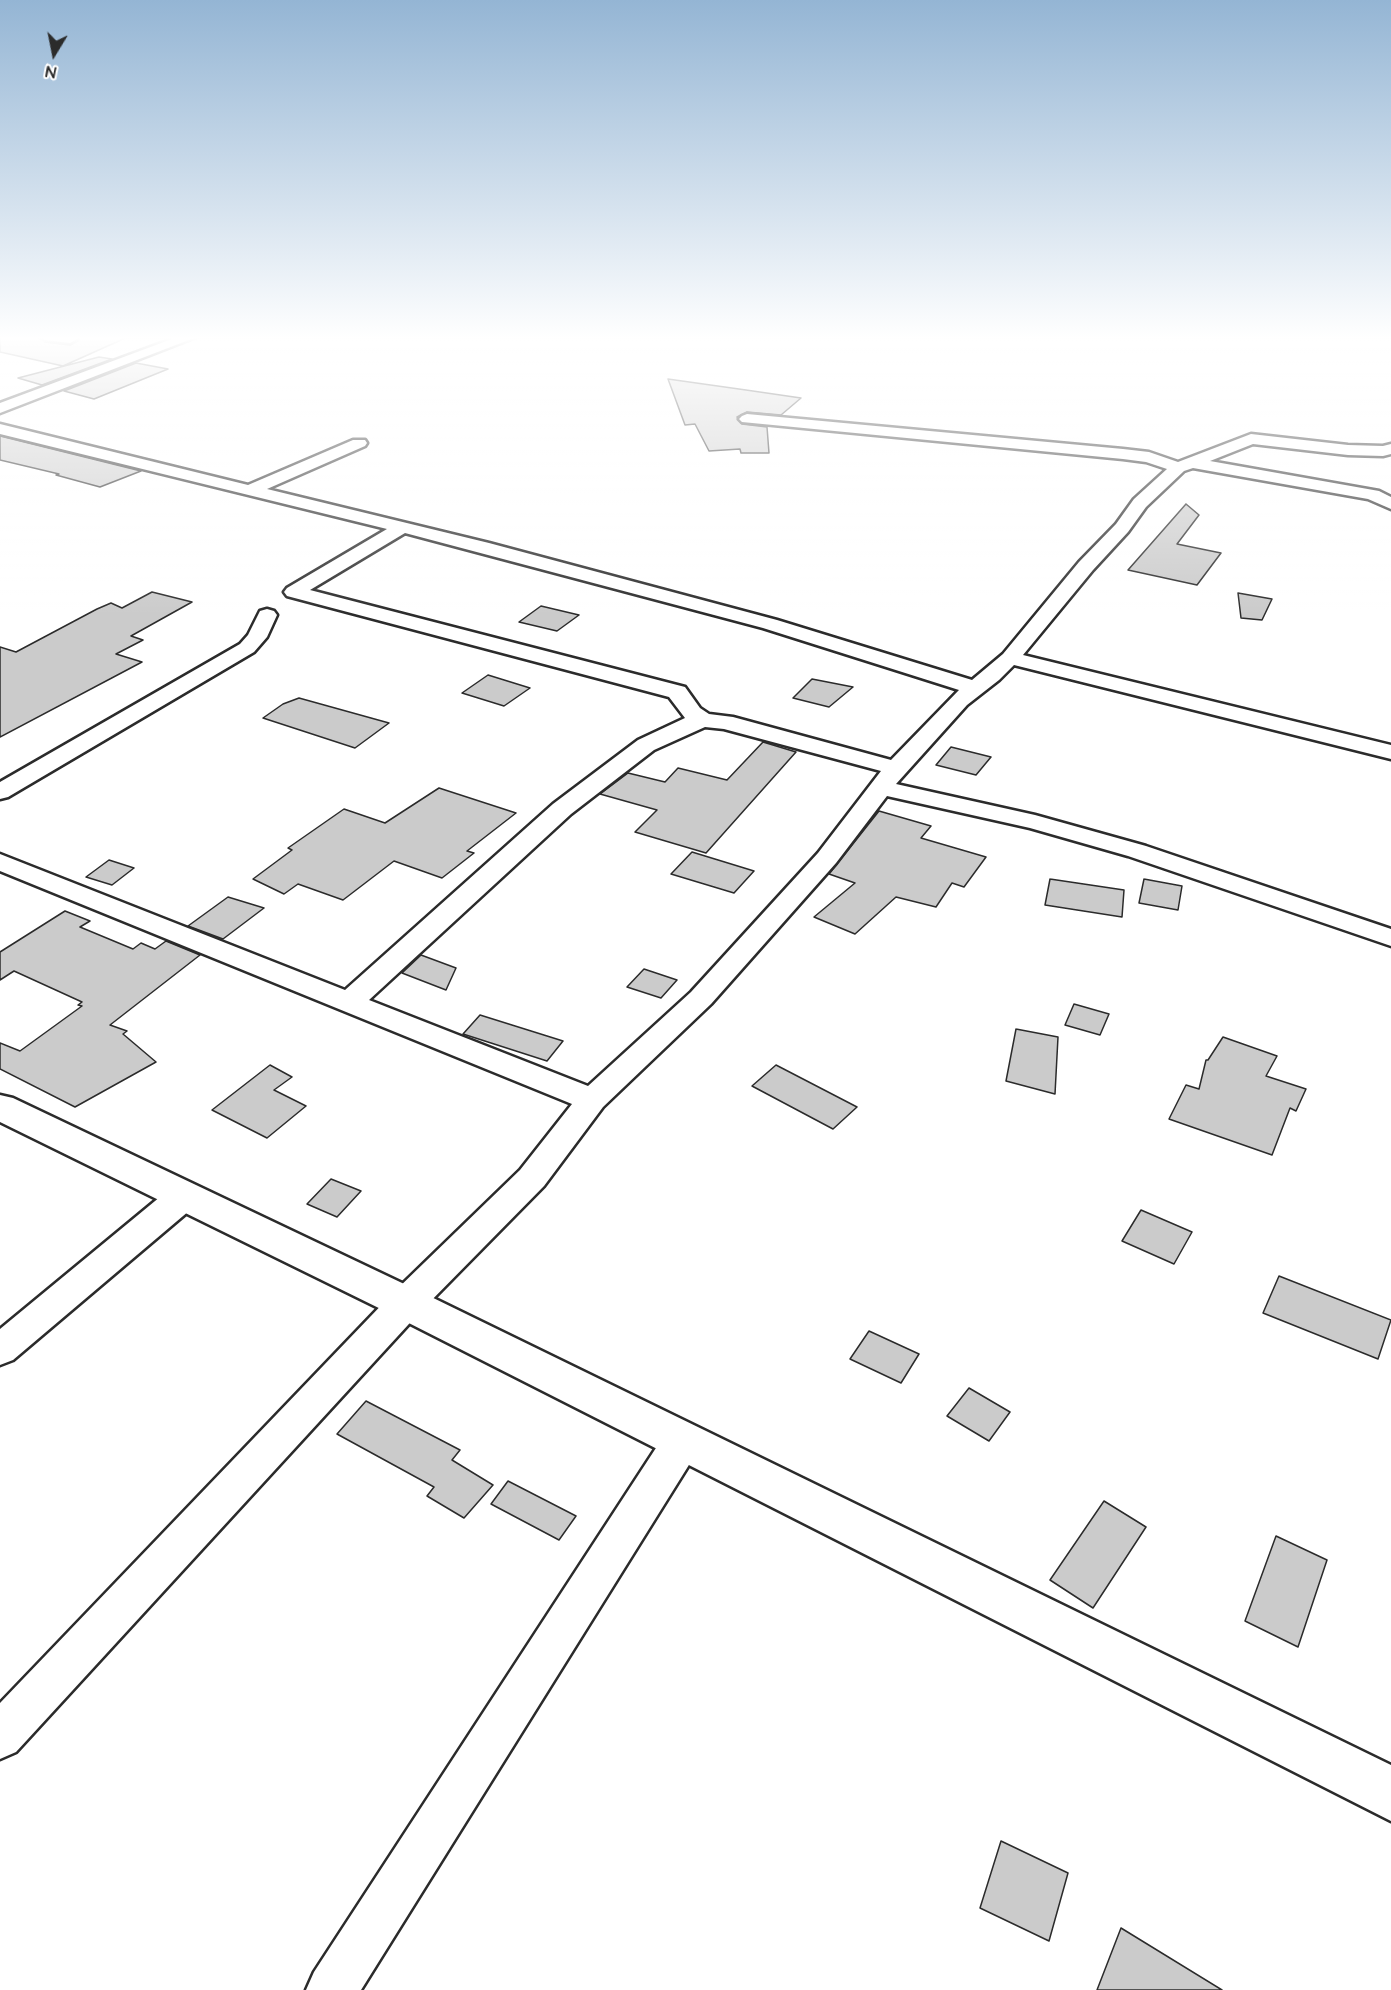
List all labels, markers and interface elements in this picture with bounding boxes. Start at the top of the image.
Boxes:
north arrow [24,24,84,84]
text: N [44,60,58,83]

